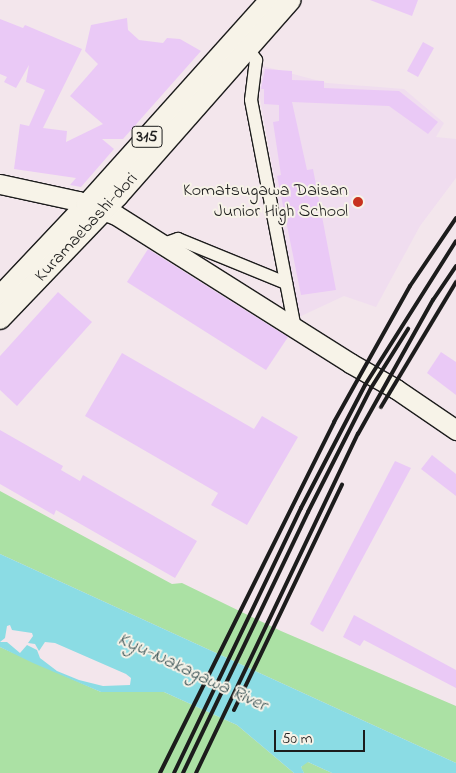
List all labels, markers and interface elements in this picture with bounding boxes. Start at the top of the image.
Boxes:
road number: 315 [131,124,163,150]
street label: Kuramaebashi-dori [31,169,143,287]
place label: Komatsugawa Daisan Junior High School [183,181,348,223]
marker: Komatsugawa Daisan Junior High School [352,196,364,208]
water label: Kyu-Nakagawa River [114,628,270,718]
scale bar [276,720,367,752]
text: 50 m [282,728,312,750]

